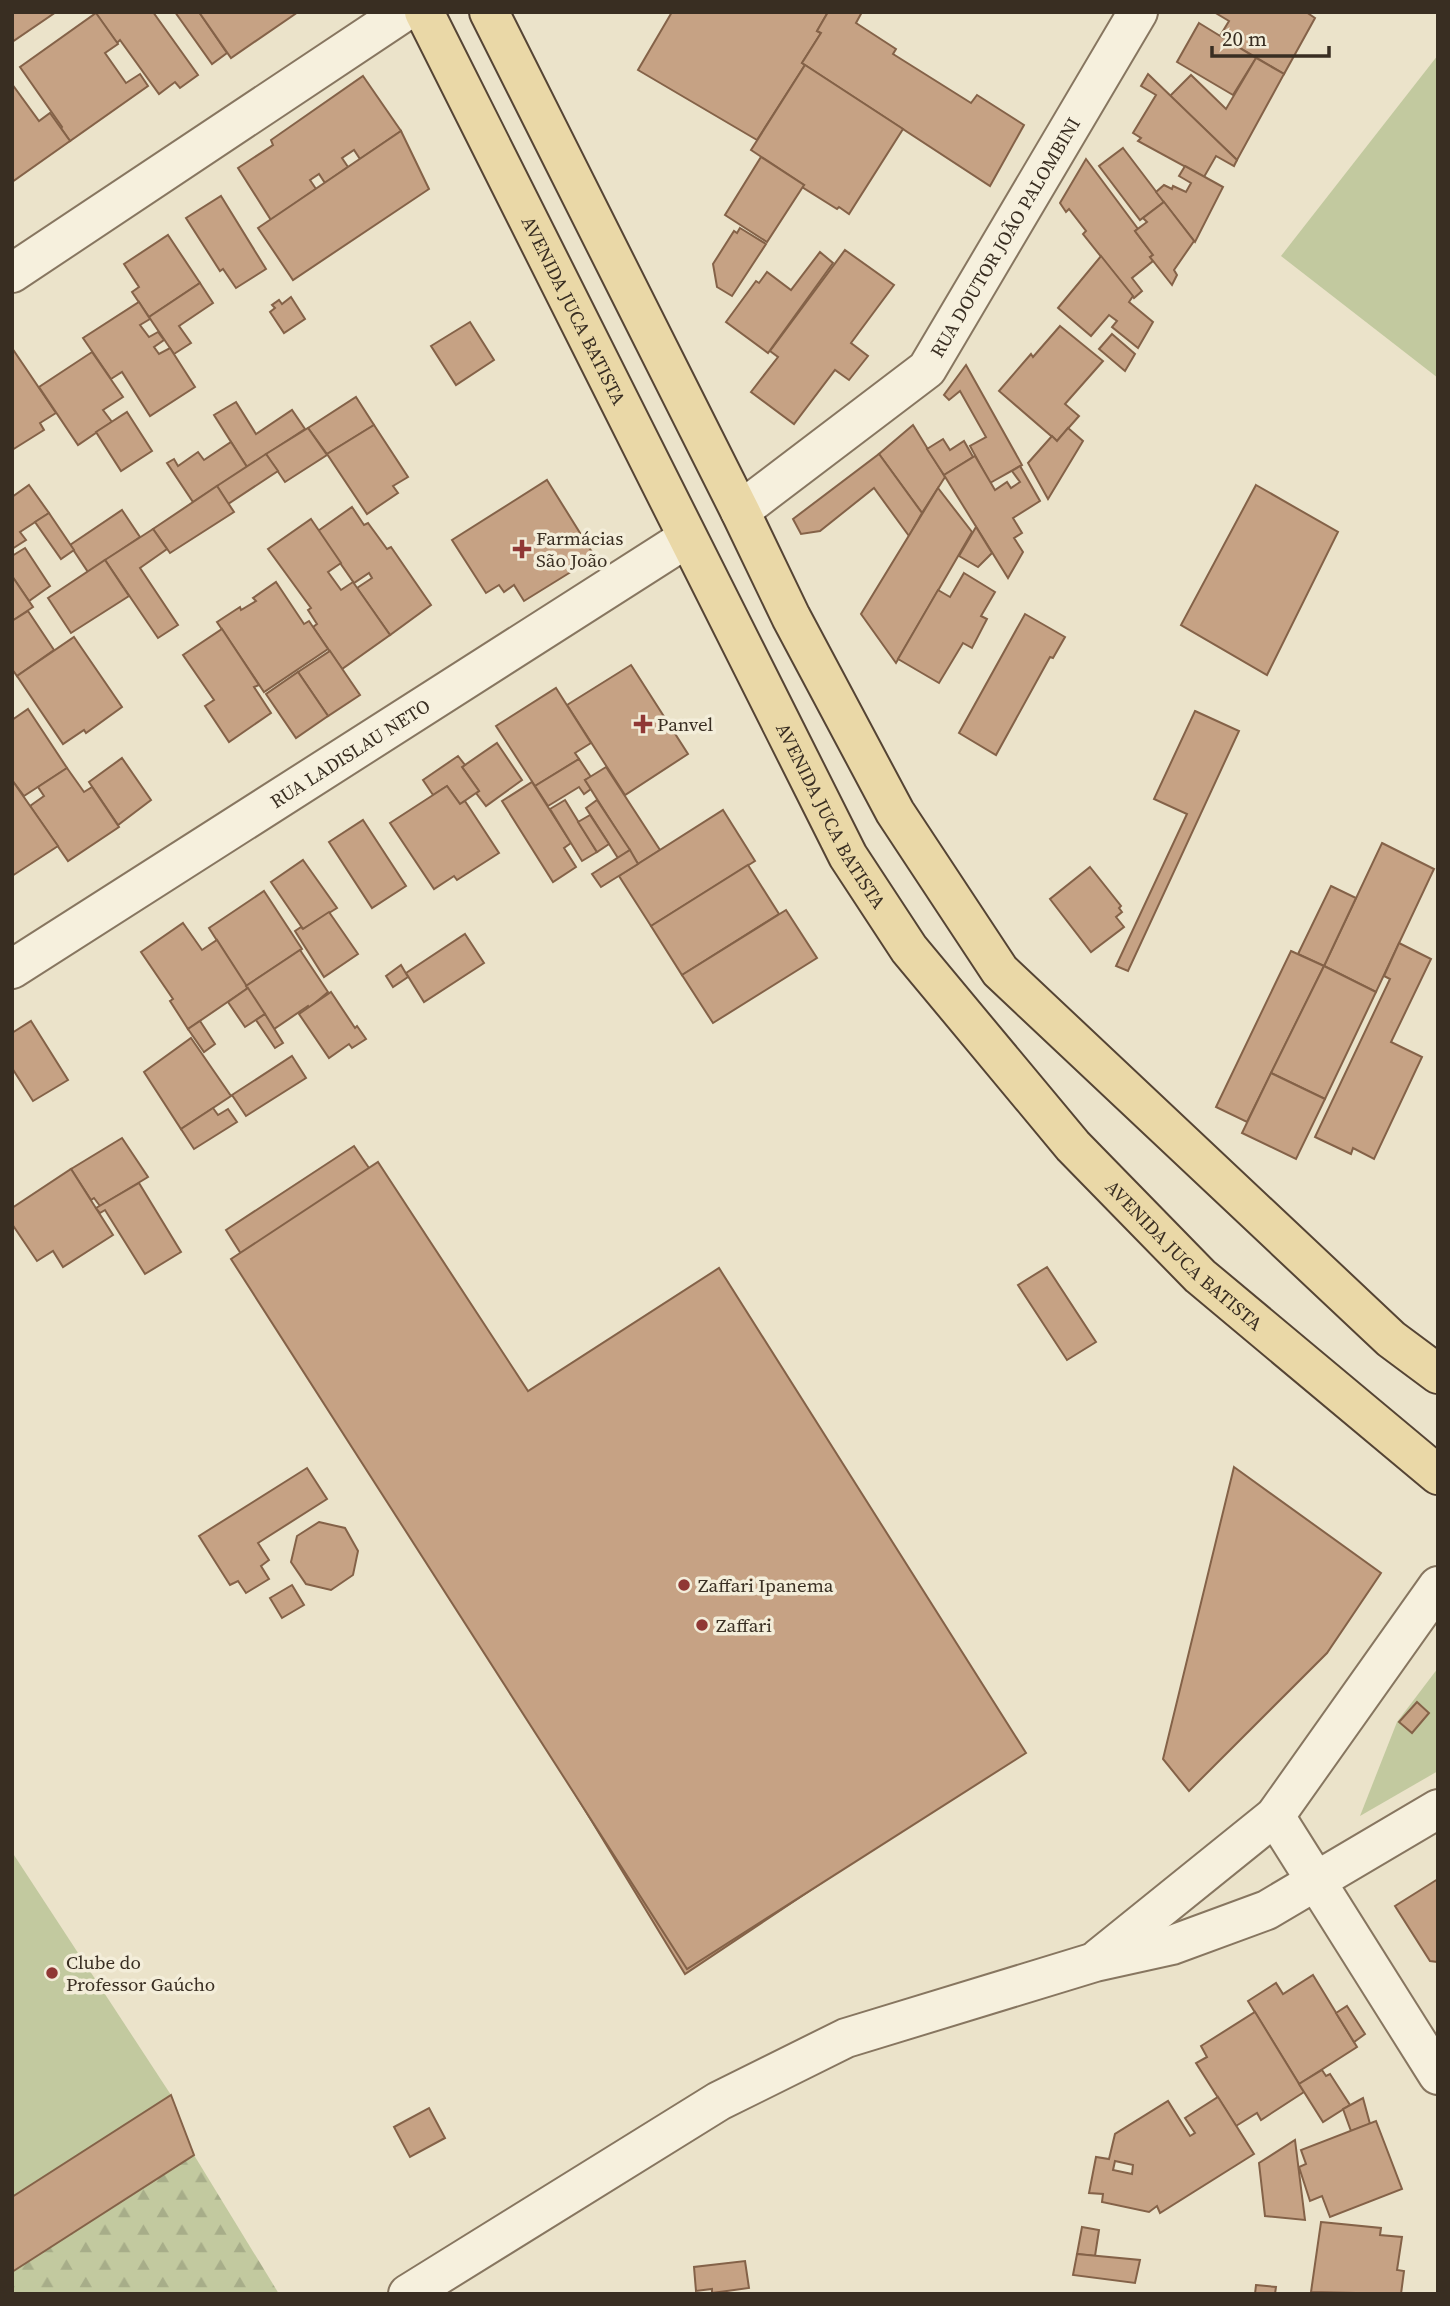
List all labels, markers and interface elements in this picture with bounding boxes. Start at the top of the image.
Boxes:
scale bar [1212,14,1329,58]
text: 20 m [1222,24,1267,53]
street label: RUA DOUTOR JOÃO PALOMBINI [924,112,1086,362]
street label: AVENIDA JUCA BATISTA [516,212,632,410]
place label: Farmácias São João [536,525,623,573]
marker: Farmácias São João [514,541,530,557]
street label: RUA LADISLAU NETO [265,692,435,814]
place label: Panvel [657,711,713,737]
marker: Panvel [635,716,651,732]
street label: AVENIDA JUCA BATISTA [770,718,892,914]
street label: AVENIDA JUCA BATISTA [1100,1174,1269,1336]
place label: Zaffari Ipanema [698,1572,834,1598]
marker: Zaffari Ipanema [676,1577,692,1593]
place label: Zaffari [716,1612,772,1638]
marker: Zaffari [694,1617,710,1633]
place label: Clube do Professor Gaúcho [66,1949,215,1997]
marker: Clube do Professor Gaúcho [44,1965,60,1981]

